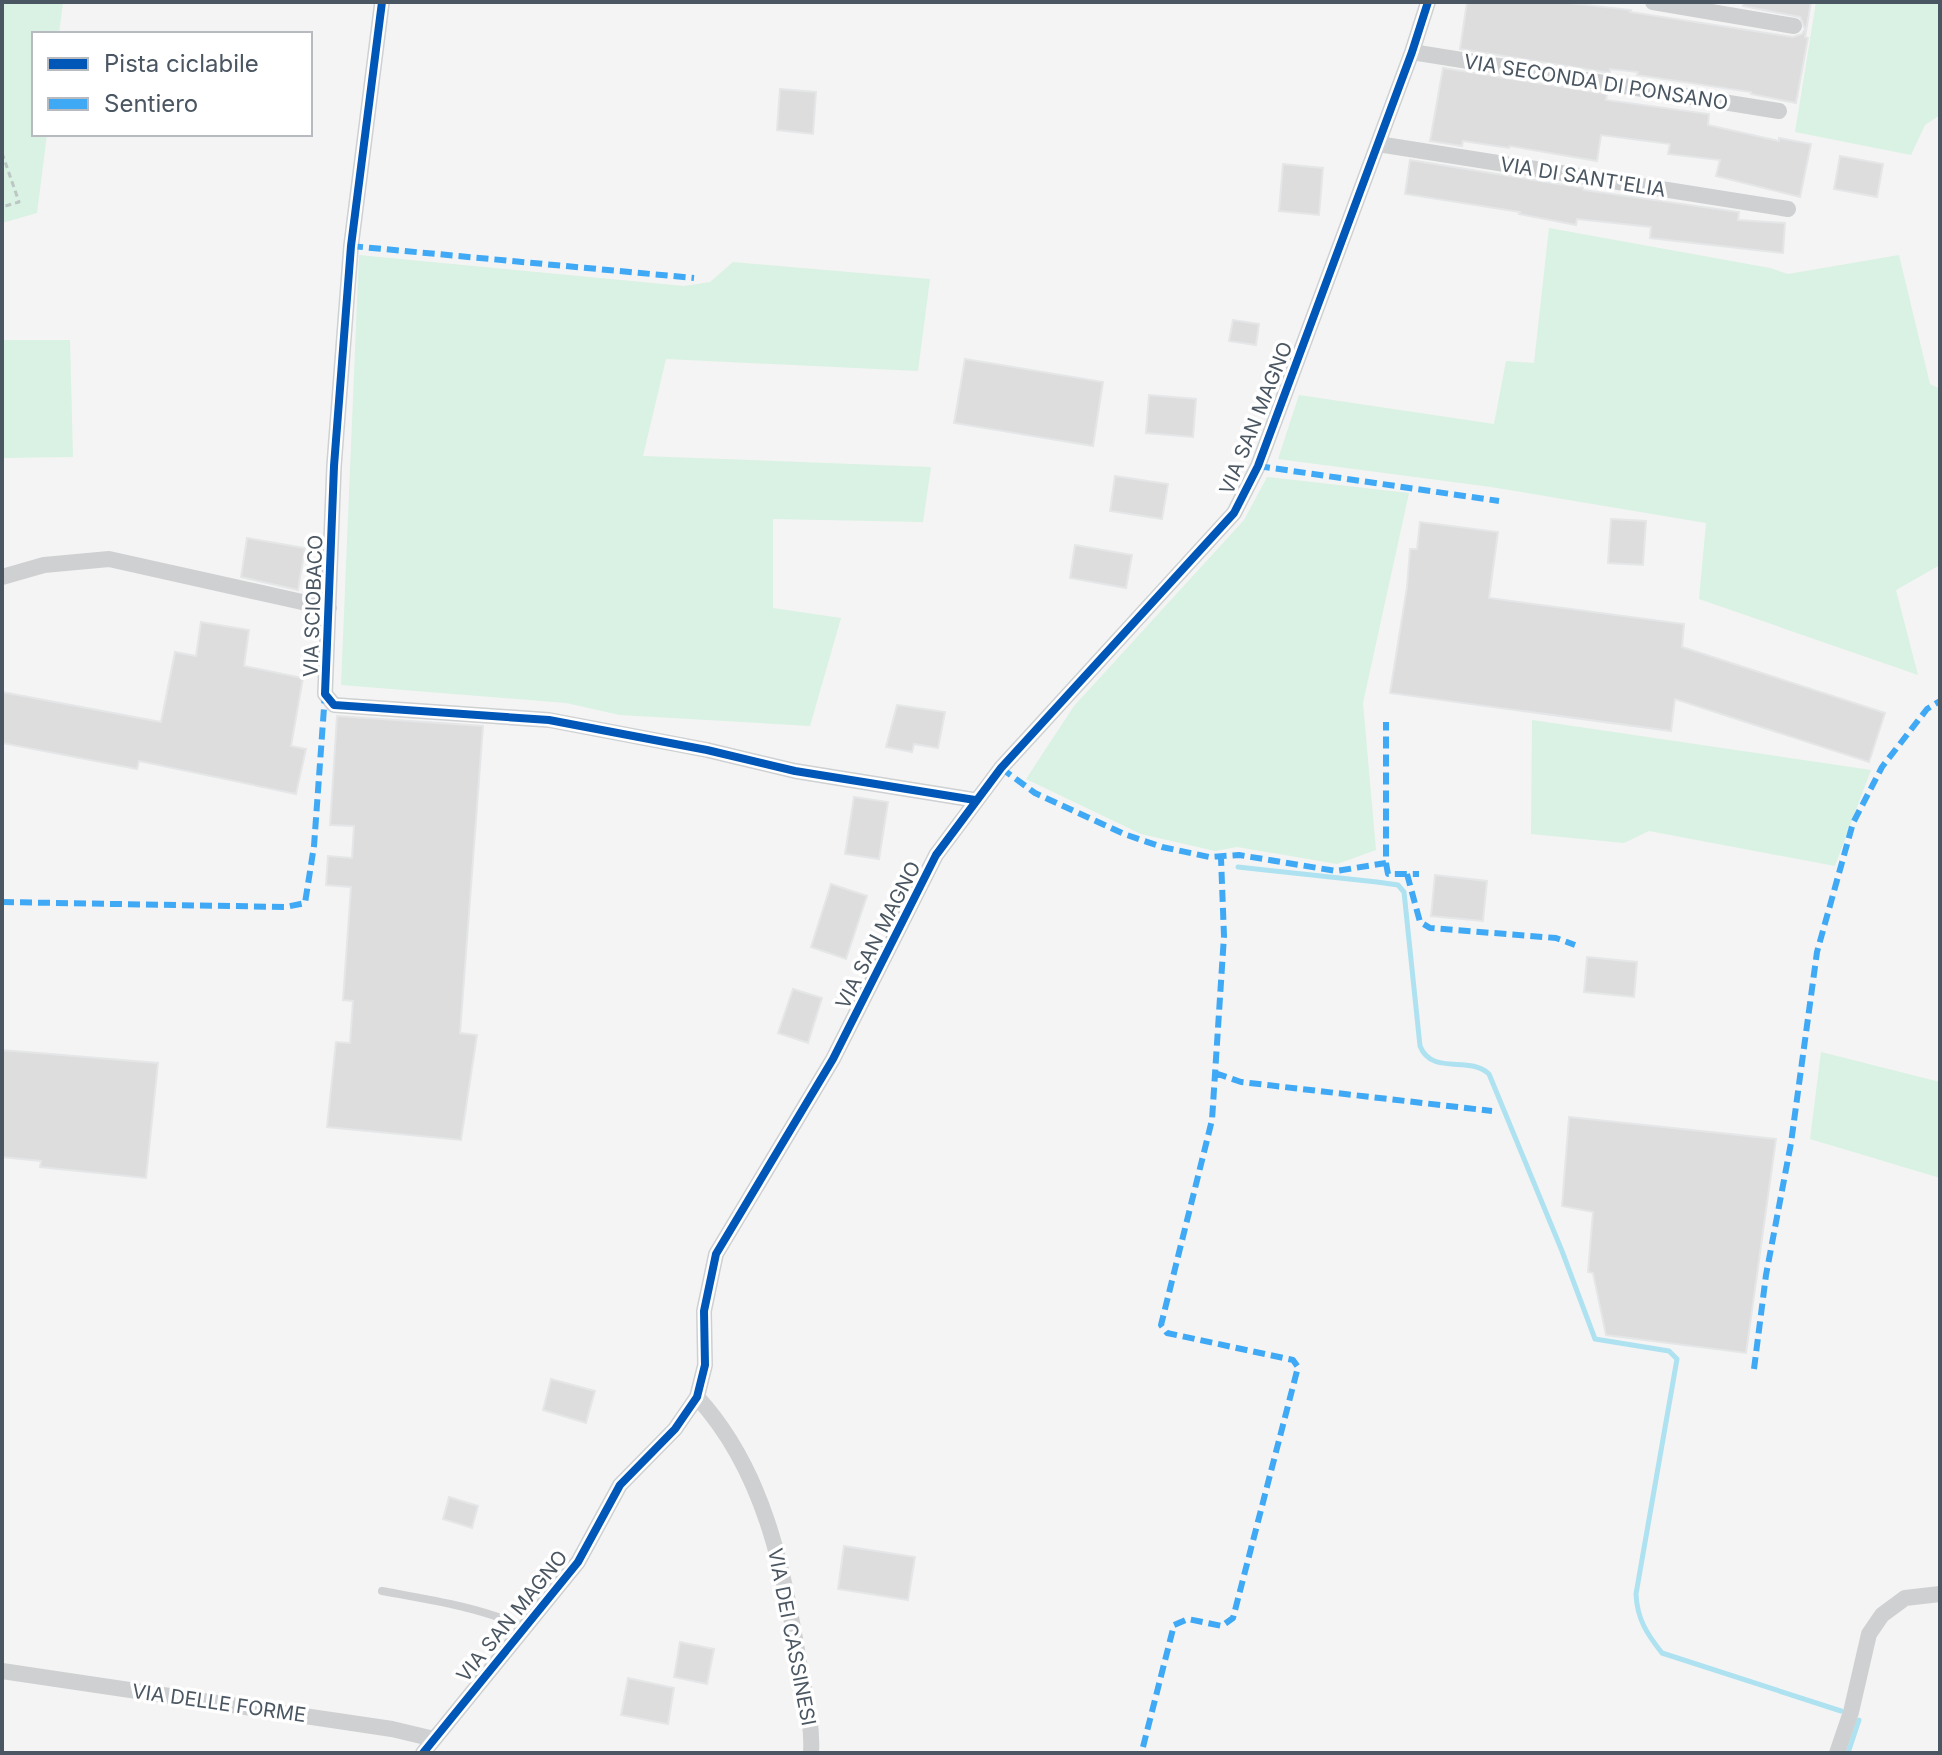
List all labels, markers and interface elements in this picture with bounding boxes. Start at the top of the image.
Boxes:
legend [32,32,312,136]
text: Pista ciclabile [104,49,259,78]
street label: VIA SECONDA DI PONSANO [1462,49,1730,115]
text: Sentiero [104,89,198,118]
street label: VIA DI SANT'ELIA [1499,152,1668,202]
street label: VIA SAN MAGNO [1214,338,1298,498]
street label: VIA SCIOBACO [299,534,327,678]
street label: VIA SAN MAGNO [830,857,926,1013]
street label: VIA SAN MAGNO [452,1545,572,1687]
street label: VIA DEI CASSINESI [763,1546,821,1728]
street label: VIA DELLE FORME [130,1679,308,1727]

